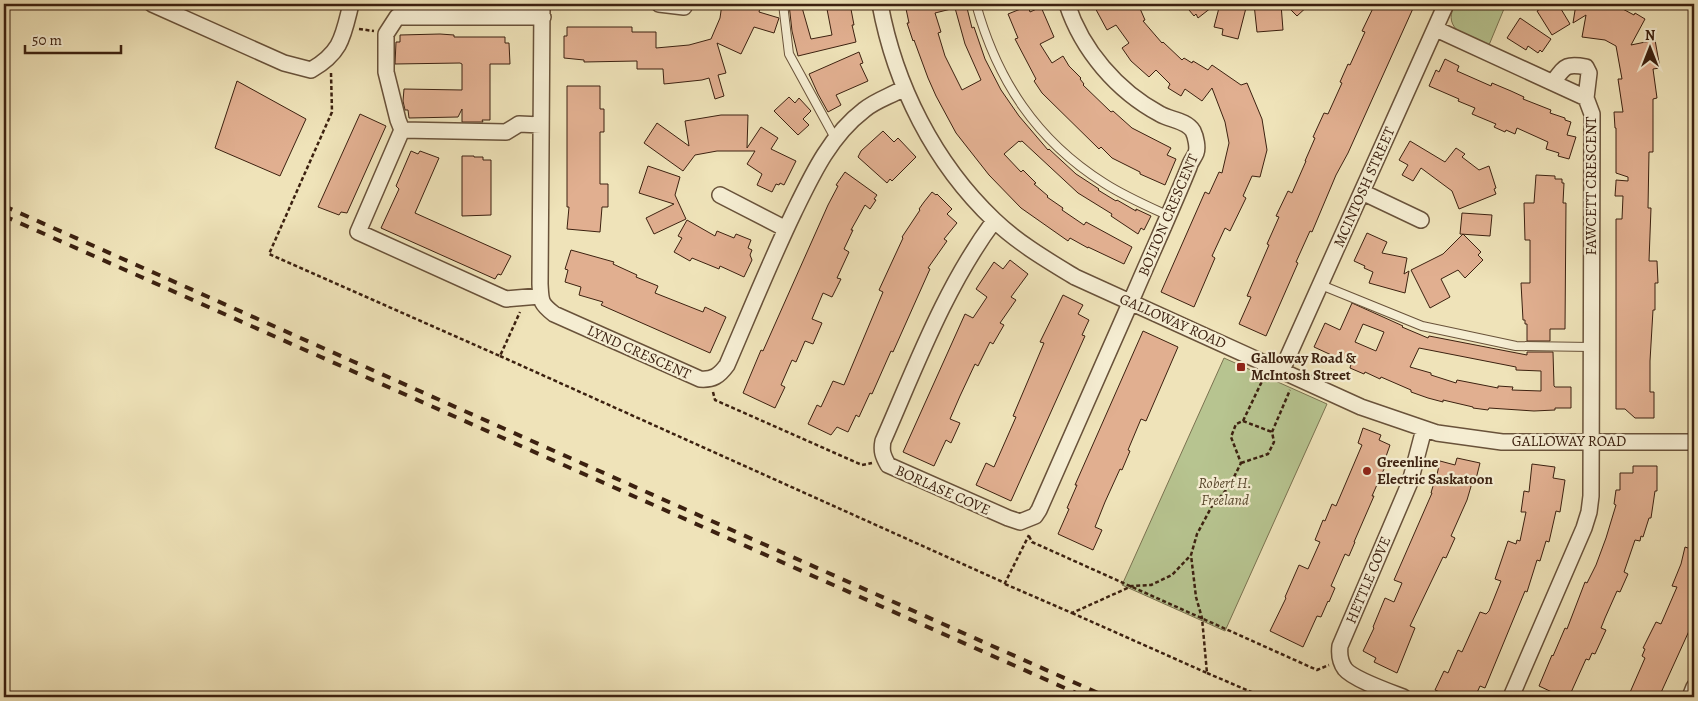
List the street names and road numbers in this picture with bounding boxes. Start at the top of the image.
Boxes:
street label: FAWCETT CRESCENT [1581,116,1601,256]
street label: MCINTOSH STREET [1328,123,1400,250]
street label: BOLTON CRESCENT [1133,150,1203,279]
street label: GALLOWAY ROAD [1117,289,1229,353]
street label: LYND CRESCENT [584,320,695,384]
street label: GALLOWAY ROAD [1512,431,1626,451]
street label: BORLASE COVE [892,460,994,520]
street label: HETTLE COVE [1341,533,1395,627]

